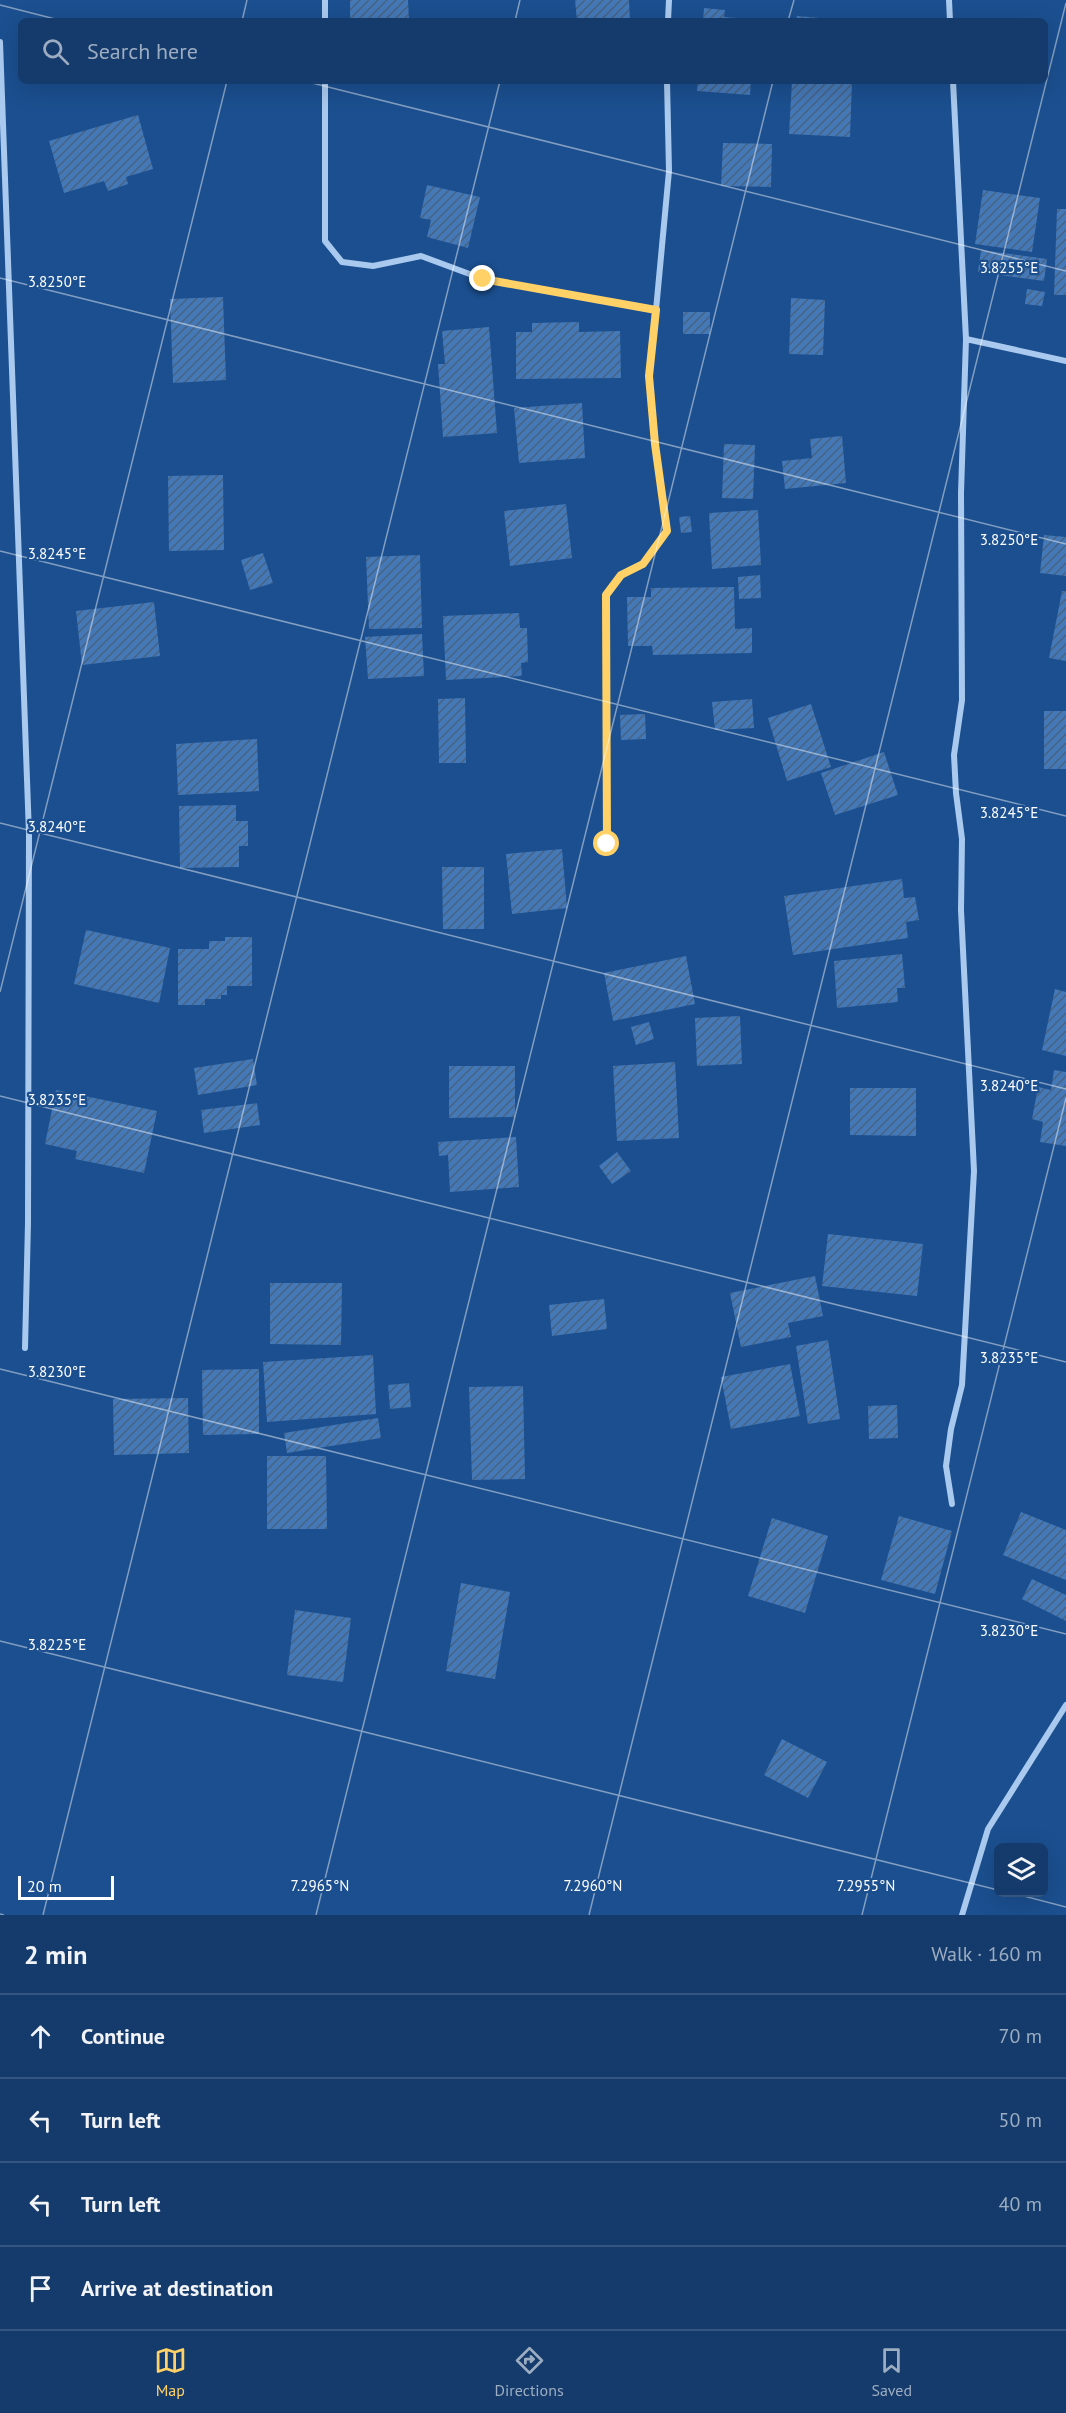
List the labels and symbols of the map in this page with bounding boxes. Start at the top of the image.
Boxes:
text: 3.8255°E [980,258,1038,277]
route end [469,265,495,291]
text: 3.8250°E [28,272,86,291]
text: 3.8250°E [980,530,1038,549]
text: 3.8245°E [28,544,86,563]
text: 3.8245°E [980,803,1038,822]
text: 3.8240°E [28,817,86,836]
route start [593,830,619,856]
text: 3.8240°E [980,1076,1038,1095]
text: 3.8235°E [28,1090,86,1109]
text: 3.8235°E [980,1348,1038,1367]
text: 3.8230°E [28,1362,86,1381]
text: 3.8230°E [980,1621,1038,1640]
text: 3.8225°E [28,1635,86,1654]
scale bar [18,1873,114,1900]
text: 7.2965°N [291,1876,349,1895]
text: 7.2960°N [564,1876,622,1895]
text: 7.2955°N [837,1876,895,1895]

